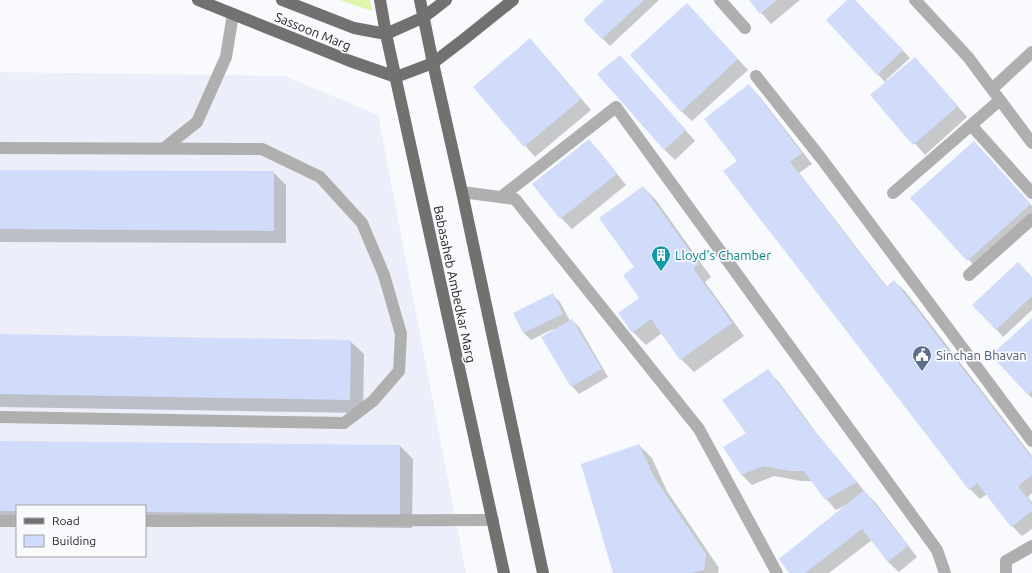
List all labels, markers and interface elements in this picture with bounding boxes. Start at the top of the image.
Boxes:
street label: Sassoon Marg [273,9,353,53]
street label: Babasaheb Ambedkar Marg [431,204,479,364]
building icon: Lloyd's Chamber [650,244,672,272]
place label: Lloyd's Chamber [675,248,771,262]
public building icon: Sinchan Bhavan [911,344,933,372]
place label: Sinchan Bhavan [936,348,1027,362]
legend [16,505,146,557]
text: Road [52,514,80,527]
text: Building [52,534,96,547]

